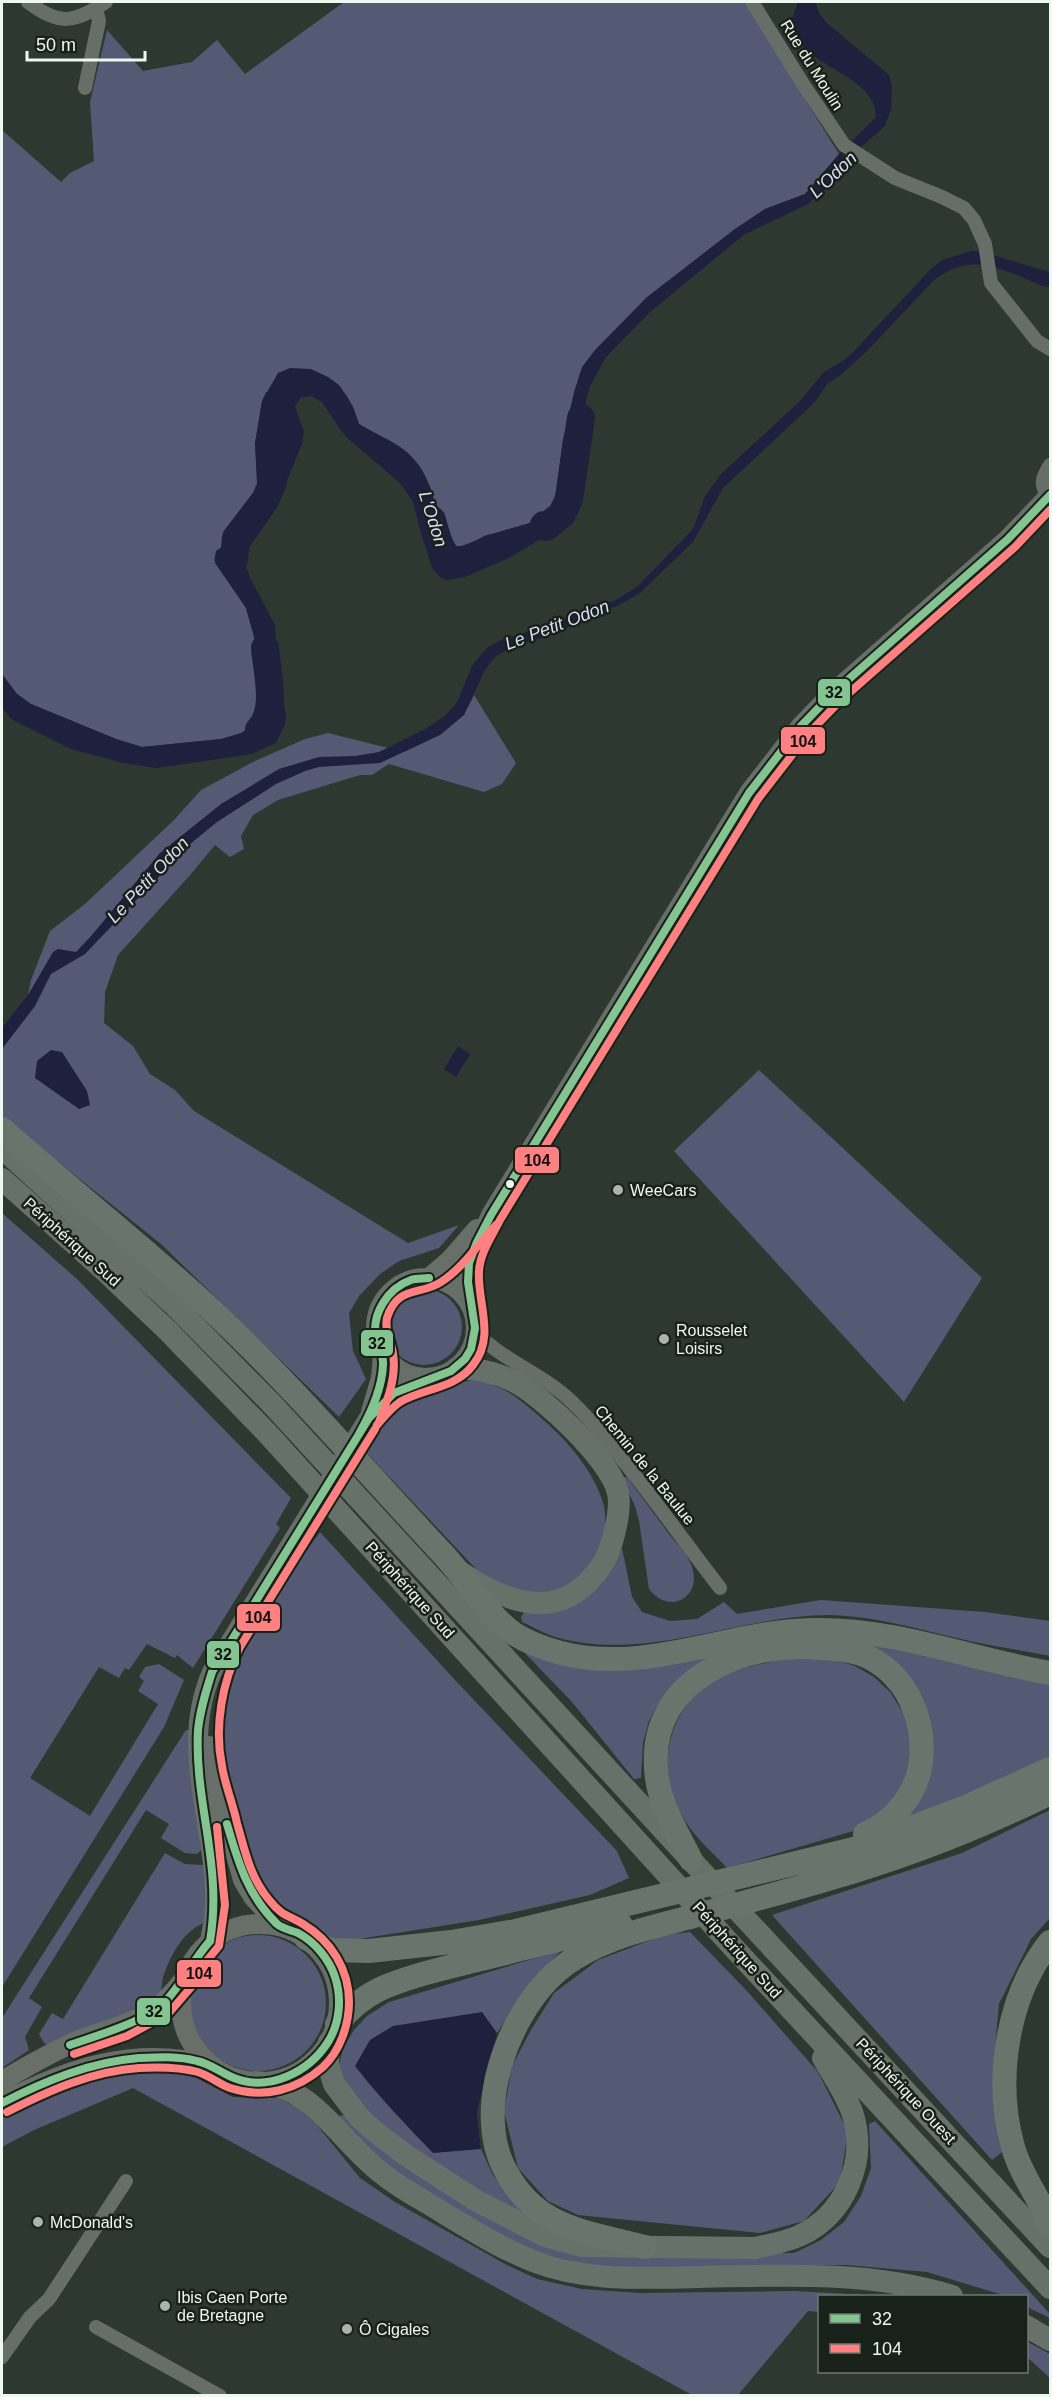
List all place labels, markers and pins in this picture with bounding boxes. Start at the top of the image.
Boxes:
unlabelled marker [504,1178,516,1190]
place label: WeeCars [630,1182,696,1199]
marker: WeeCars [611,1183,625,1197]
place label: Rousselet Loisirs [676,1322,748,1357]
marker: Rousselet Loisirs [657,1332,671,1346]
place label: McDonald's [50,2214,133,2231]
marker: McDonald's [31,2215,45,2229]
place label: Ibis Caen Porte de Bretagne [177,2289,287,2324]
marker: Ibis Caen Porte de Bretagne [158,2299,172,2313]
place label: Ô Cigales [359,2320,429,2338]
marker: Ô Cigales [340,2322,354,2336]

